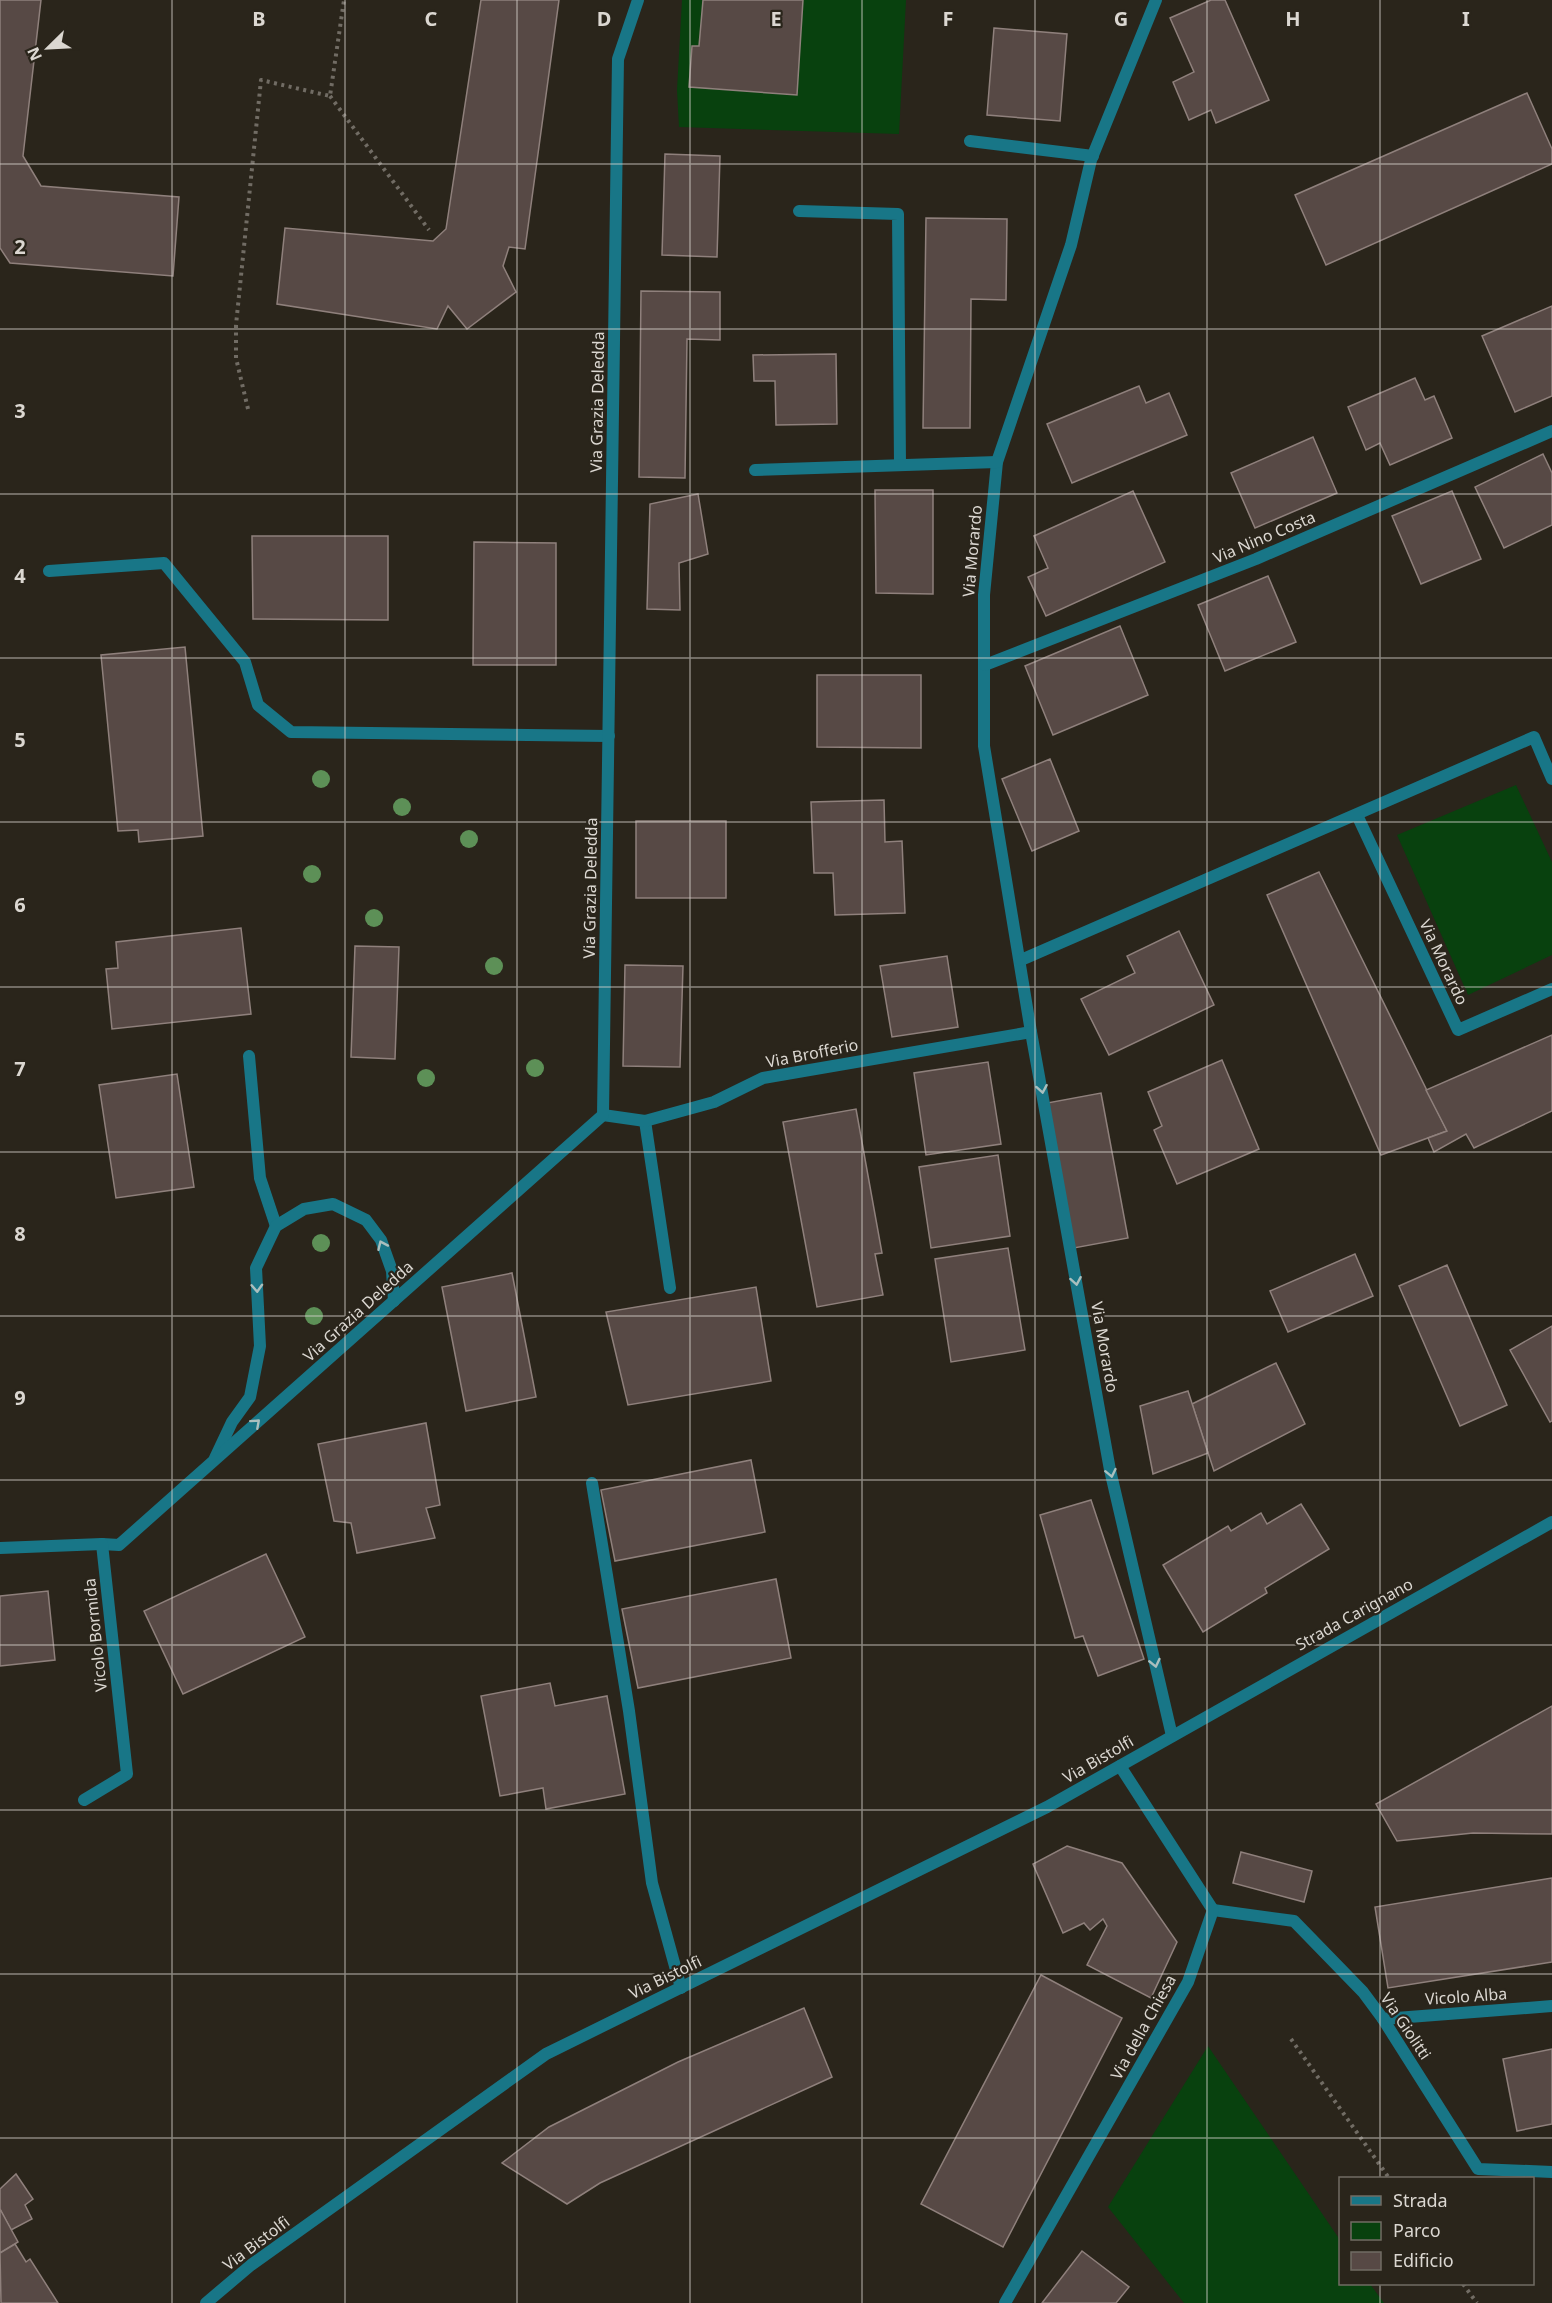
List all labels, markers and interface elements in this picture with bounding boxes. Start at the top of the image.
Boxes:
text: B [252,5,266,32]
text: C [425,5,438,32]
text: D [597,5,611,32]
text: E [770,5,782,32]
text: F [943,5,953,32]
text: G [1114,5,1128,32]
text: H [1285,5,1301,32]
text: I [1462,5,1470,32]
north arrow [18,18,78,78]
text: N [22,44,47,65]
text: 2 [14,233,26,260]
street label: Via Grazia Deledda [585,331,609,473]
text: 3 [14,397,26,424]
street label: Via Morardo [957,504,987,598]
street label: Via Nino Costa [1209,506,1319,568]
text: 4 [14,562,26,589]
text: 5 [14,726,26,753]
street label: Via Grazia Deledda [578,817,602,959]
text: 6 [14,891,26,918]
street label: Via Morardo [1415,916,1473,1008]
street label: Via Brofferio [764,1033,860,1073]
text: 7 [14,1055,26,1082]
one-way arrow [1035,1084,1048,1094]
text: 8 [14,1220,26,1247]
one-way arrow [377,1240,389,1251]
street label: Via Grazia Deledda [298,1256,418,1366]
one-way arrow [1070,1276,1082,1286]
one-way arrow [250,1283,263,1292]
street label: Via Morardo [1086,1300,1124,1394]
text: 9 [14,1384,26,1411]
one-way arrow [250,1419,260,1430]
one-way arrow [1104,1468,1117,1478]
street label: Strada Carignano [1291,1573,1417,1655]
street label: Vicolo Bormida [78,1577,112,1693]
one-way arrow [1148,1658,1161,1668]
street label: Via Bistolfi [1059,1730,1137,1788]
street label: Via Bistolfi [625,1950,705,2004]
street label: Via della Chiesa [1105,1971,1181,2083]
street label: Vicolo Alba [1424,1982,1508,2010]
street label: Via Giolitti [1376,1988,1436,2064]
legend [1339,2177,1534,2285]
text: Strada [1393,2188,1448,2212]
street label: Via Bistolfi [218,2211,294,2275]
text: Parco [1393,2218,1441,2242]
text: Edificio [1393,2248,1454,2272]

